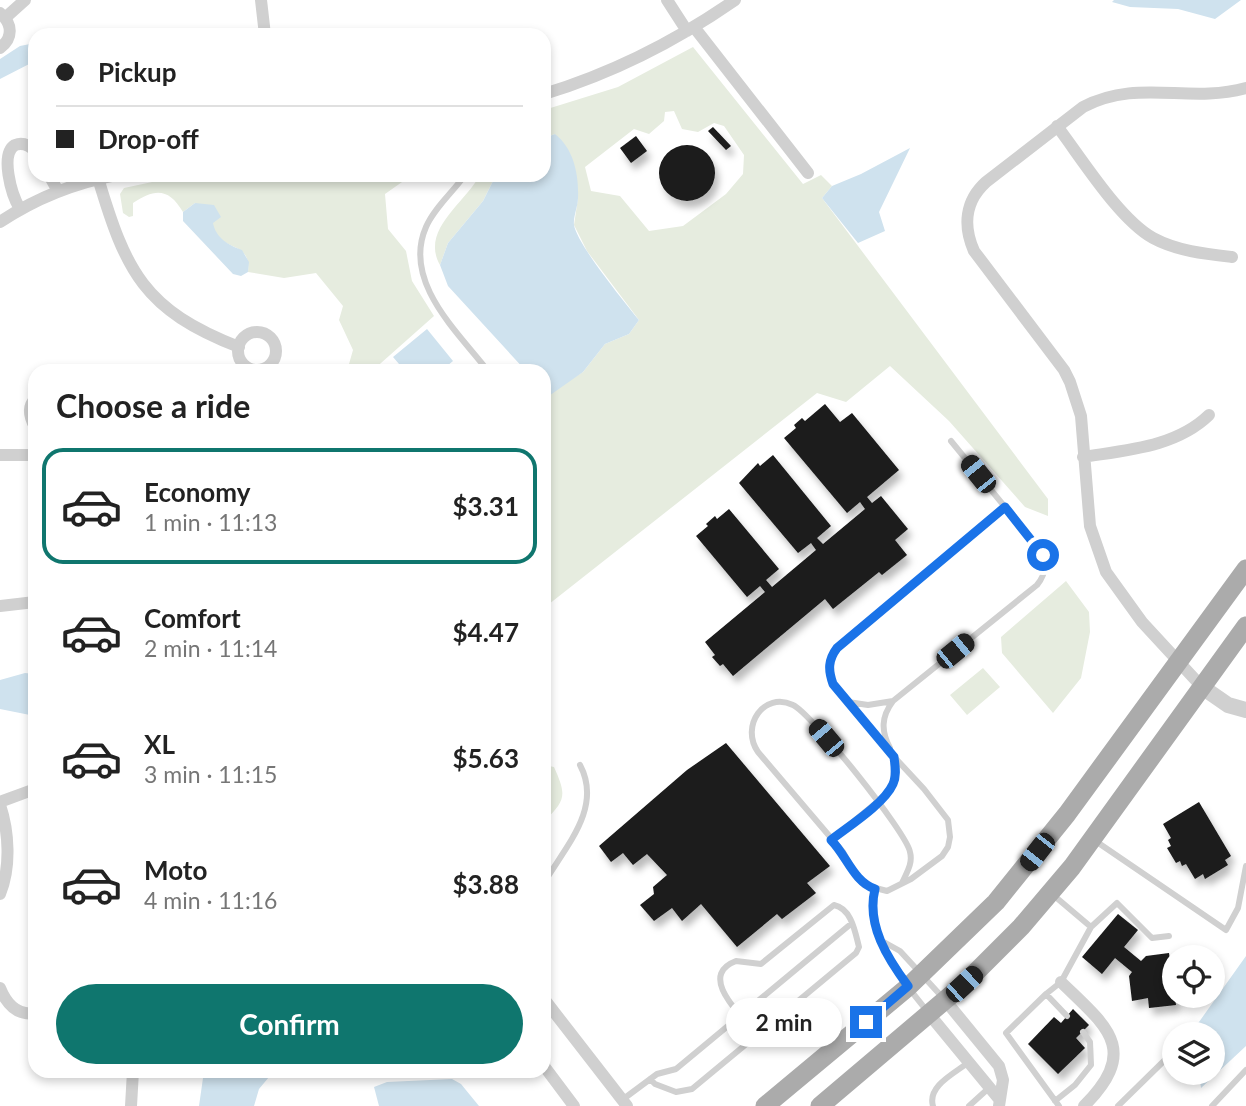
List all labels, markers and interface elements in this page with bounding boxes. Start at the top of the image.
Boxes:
text: Pickup [98,56,177,88]
text: Drop-off [98,123,199,155]
text: Choose a ride [56,386,250,425]
car [957,451,1000,497]
icon: car [60,475,123,538]
text: Economy [144,476,250,508]
text: $3.31 [453,490,519,522]
text: 1 min · 11:13 [144,508,277,536]
route start [1027,539,1059,571]
icon: car [60,601,123,664]
text: Comfort [144,602,241,634]
text: $4.47 [453,616,519,648]
car [933,630,978,672]
text: 2 min · 11:14 [144,634,277,662]
car [805,715,848,761]
icon: car [60,727,123,790]
text: XL [144,728,175,760]
text: $5.63 [453,742,519,774]
text: 3 min · 11:15 [144,760,277,788]
car [1016,829,1059,875]
icon: car [60,853,123,916]
text: Moto [144,854,207,886]
text: $3.88 [453,868,519,900]
text: 4 min · 11:16 [144,886,277,914]
map controls [1162,945,1225,1085]
button: locate [1162,945,1225,1008]
car [942,962,987,1006]
button: Confirm [56,984,523,1064]
callout: 2 min [726,998,842,1046]
route end [850,1006,882,1038]
text: 2 min [755,1008,813,1036]
button: layers [1162,1022,1225,1085]

